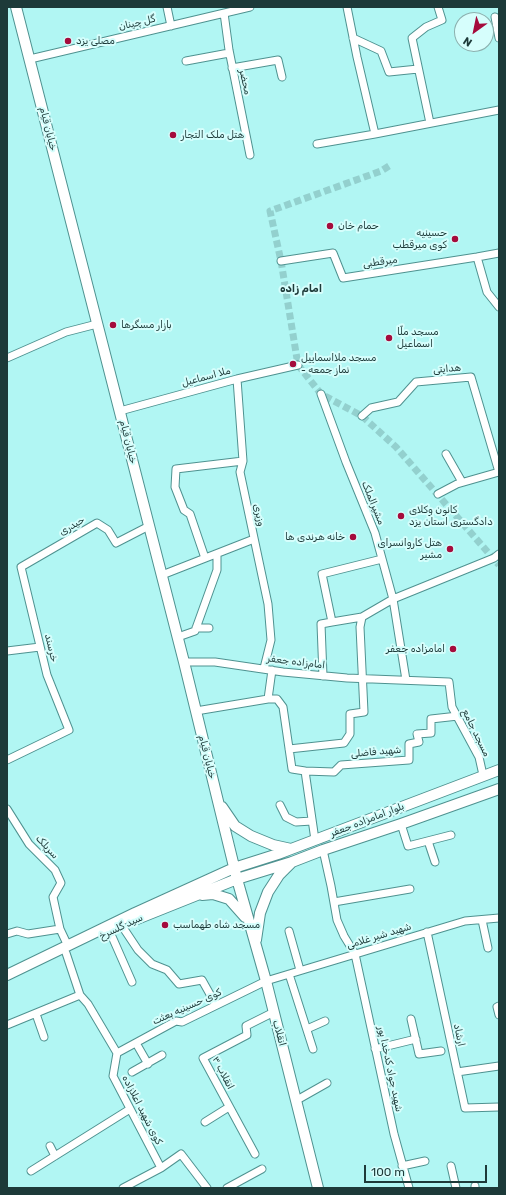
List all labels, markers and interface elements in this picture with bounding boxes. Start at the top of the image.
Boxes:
north arrow [454,12,494,52]
street label: گل چینان [117,13,157,33]
text: N [461,34,475,49]
place label: مصلی یزد [76,35,115,47]
marker: مصلی یزد [63,36,73,46]
street label: محضر [236,68,254,96]
street label: خیابان قیام [37,106,59,152]
place label: هتل ملک التجار [181,129,244,141]
marker: هتل ملک التجار [168,130,178,140]
place label: حمام خان [338,220,379,232]
marker: حمام خان [325,221,335,231]
place label: حسینیه کوی میرقطب [392,227,447,250]
marker: حسینیه کوی میرقطب [450,234,460,244]
street label: میرقطبی [362,254,398,270]
district label: امام زاده [280,282,322,296]
place label: بازار مسگرها [121,319,172,331]
marker: بازار مسگرها [108,320,118,330]
place label: مسجد ملّا اسماعیل [397,326,439,350]
marker: مسجد ملّا اسماعیل [384,333,394,343]
place label: مسجد ملااسماییل - نماز جمعه [301,352,376,376]
marker: مسجد ملااسماییل - نماز جمعه [288,359,298,369]
street label: هدایتی [432,362,462,376]
street label: ملا اسماعیل [180,365,232,389]
street label: خیابان قیام [117,419,139,465]
street label: مشیرالملک [359,479,387,527]
street label: وزیری [251,503,267,527]
place label: کانون وکلای دادگستری استان یزد [409,504,493,528]
marker: کانون وکلای دادگستری استان یزد [396,511,406,521]
street label: حیدری [57,514,87,538]
place label: خانه هرندی ها [285,531,345,543]
marker: خانه هرندی ها [348,532,358,542]
place label: هتل کاروانسرای مشیر [377,537,442,560]
marker: هتل کاروانسرای مشیر [445,544,455,554]
street label: خرسند [42,633,60,663]
place label: امامزاده جعفر [386,643,445,655]
marker: امامزاده جعفر [448,644,458,654]
street label: امام‌زاده جعفر [266,652,326,672]
street label: مسجد جامع [459,707,493,759]
street label: خیابان قیام [196,734,218,780]
street label: شهید فاضلی [350,744,402,760]
street label: بلوار امامزاده جعفر [328,800,406,840]
street label: سرپلک [33,833,61,861]
street label: سید گلسرخ [97,912,145,942]
place label: مسجد شاه طهماسب [173,919,260,931]
marker: مسجد شاه طهماسب [160,920,170,930]
street label: شهید شیر غلامی [345,920,413,952]
street label: کوی حسینیه بعثت [151,986,223,1028]
street label: انقلاب [270,1019,288,1047]
street label: ارشاد [451,1023,467,1047]
street label: شهید جواد کدخدا پور [375,1025,405,1113]
street label: انقلاب ۳ [210,1054,236,1092]
street label: کوی شهید اعلازاده [119,1073,165,1147]
scale bar [366,1157,489,1183]
text: 100 m [371,1165,405,1179]

